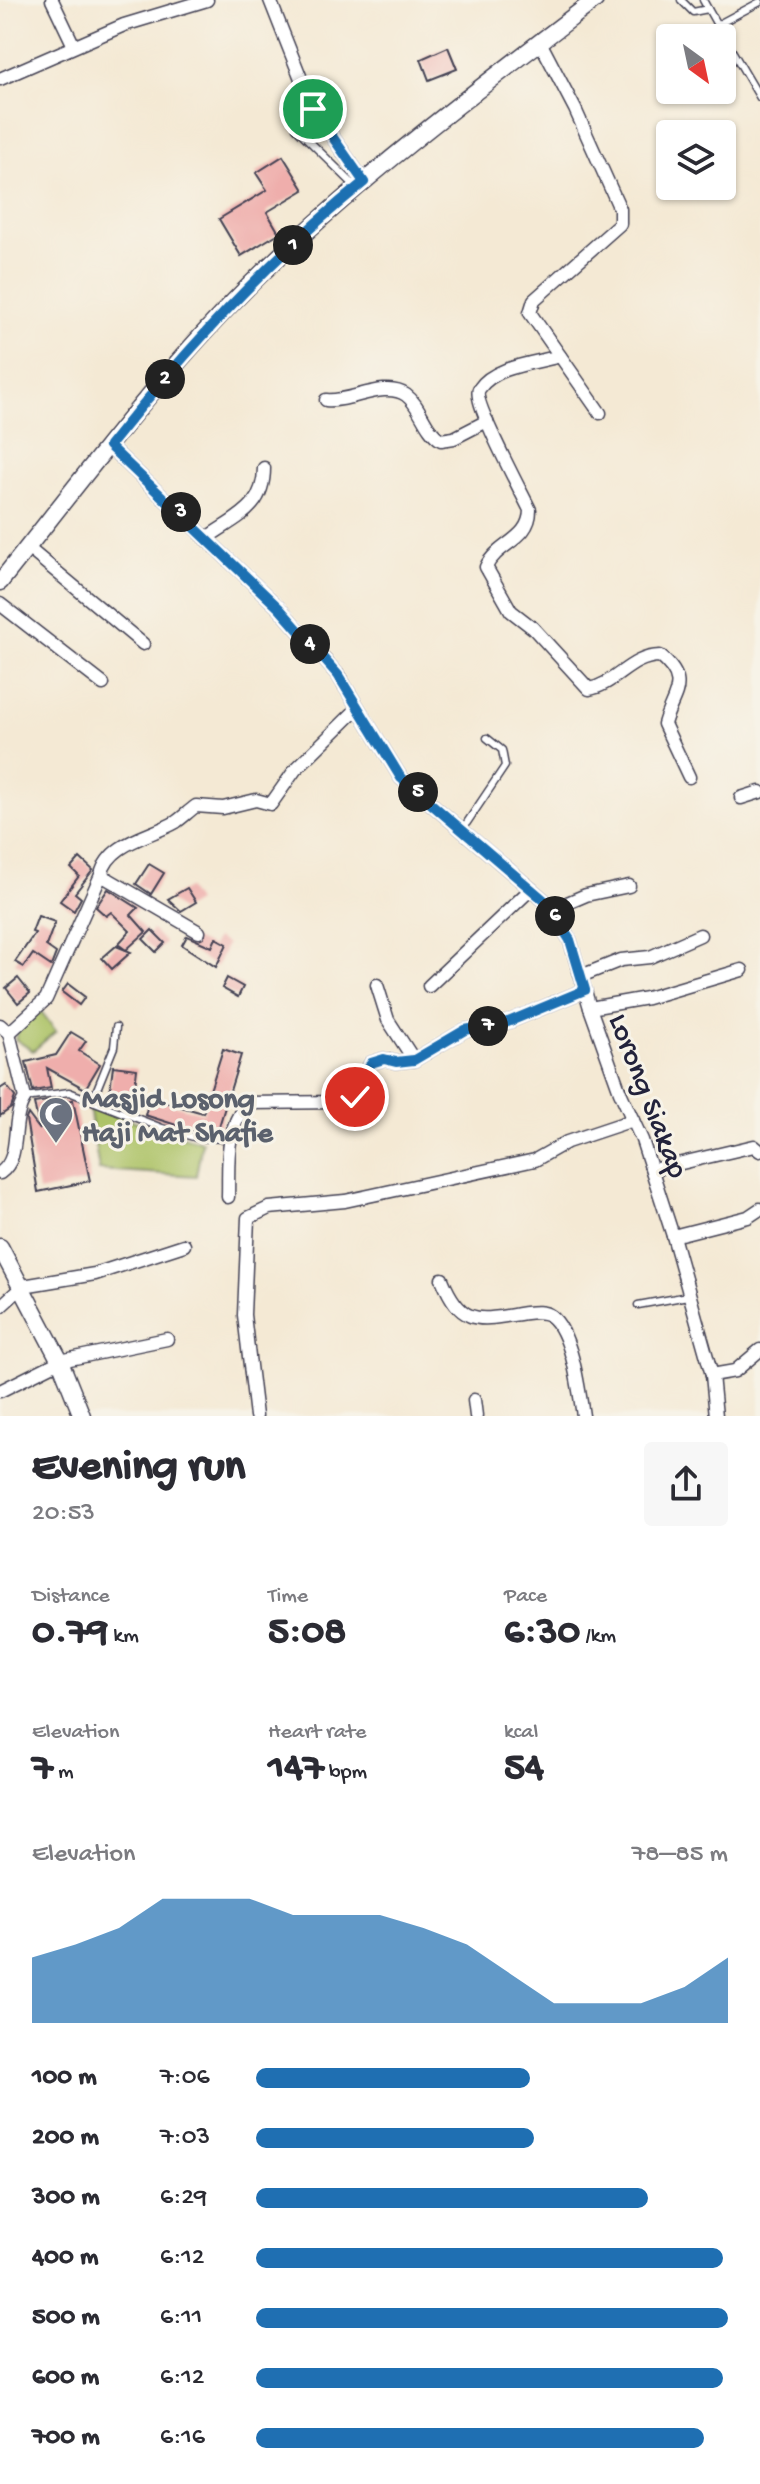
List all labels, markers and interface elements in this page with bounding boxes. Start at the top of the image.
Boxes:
north arrow [656,24,736,104]
map controls [656,24,736,200]
pin [279,75,347,143]
icon: arrive [291,87,335,131]
button: layers [656,120,736,200]
pin: 1 [273,225,313,265]
text: 1 [289,232,297,258]
pin: 2 [145,359,185,399]
text: 2 [160,366,170,392]
pin: 3 [161,492,201,532]
text: 3 [175,499,187,525]
pin: 4 [290,624,330,664]
text: 4 [305,631,315,657]
pin: 5 [398,772,438,812]
text: 5 [412,779,424,805]
pin: 6 [535,896,575,936]
text: 6 [549,903,561,929]
pin: 7 [468,1006,508,1046]
street label: Lorong Siakap [598,1010,693,1184]
text: 7 [482,1013,494,1039]
pin [321,1063,389,1131]
icon: check [333,1075,377,1119]
place label: Masjid Losong Haji Mat Shafie [82,1084,274,1153]
mosque icon: Masjid Losong Haji Mat Shafie [37,1095,75,1145]
button: share [644,1442,728,1526]
text: Evening run [32,1443,245,1495]
text: 20:53 [32,1499,95,1530]
text: Distance [32,1584,110,1610]
text: Time [268,1584,308,1610]
text: Pace [504,1584,547,1610]
text: 0.79 [32,1610,108,1657]
text: 5:08 [268,1610,346,1657]
text: 6:30 [504,1610,580,1657]
text: km [108,1624,139,1650]
text: /km [580,1624,616,1650]
text: Elevation [32,1720,119,1746]
text: Heart rate [268,1720,366,1746]
text: kcal [504,1720,538,1746]
text: 7 [32,1746,53,1793]
text: 147 [268,1746,324,1793]
text: 54 [504,1746,544,1793]
text: m [53,1760,74,1786]
text: bpm [324,1760,367,1786]
text: Elevation [32,1840,135,1871]
text: 78–85 m [632,1840,728,1871]
text: 100 m [32,2063,97,2094]
text: 7:06 [160,2063,210,2094]
text: 200 m [32,2123,99,2154]
text: 7:03 [160,2123,210,2154]
text: 300 m [32,2183,100,2214]
text: 6:29 [160,2183,207,2214]
text: 400 m [32,2243,98,2274]
text: 6:12 [160,2243,205,2274]
text: 500 m [32,2303,100,2334]
text: 6:11 [160,2303,202,2334]
text: 600 m [32,2363,99,2394]
text: 6:12 [160,2363,205,2394]
text: 700 m [32,2423,100,2454]
text: 6:16 [160,2423,205,2454]

